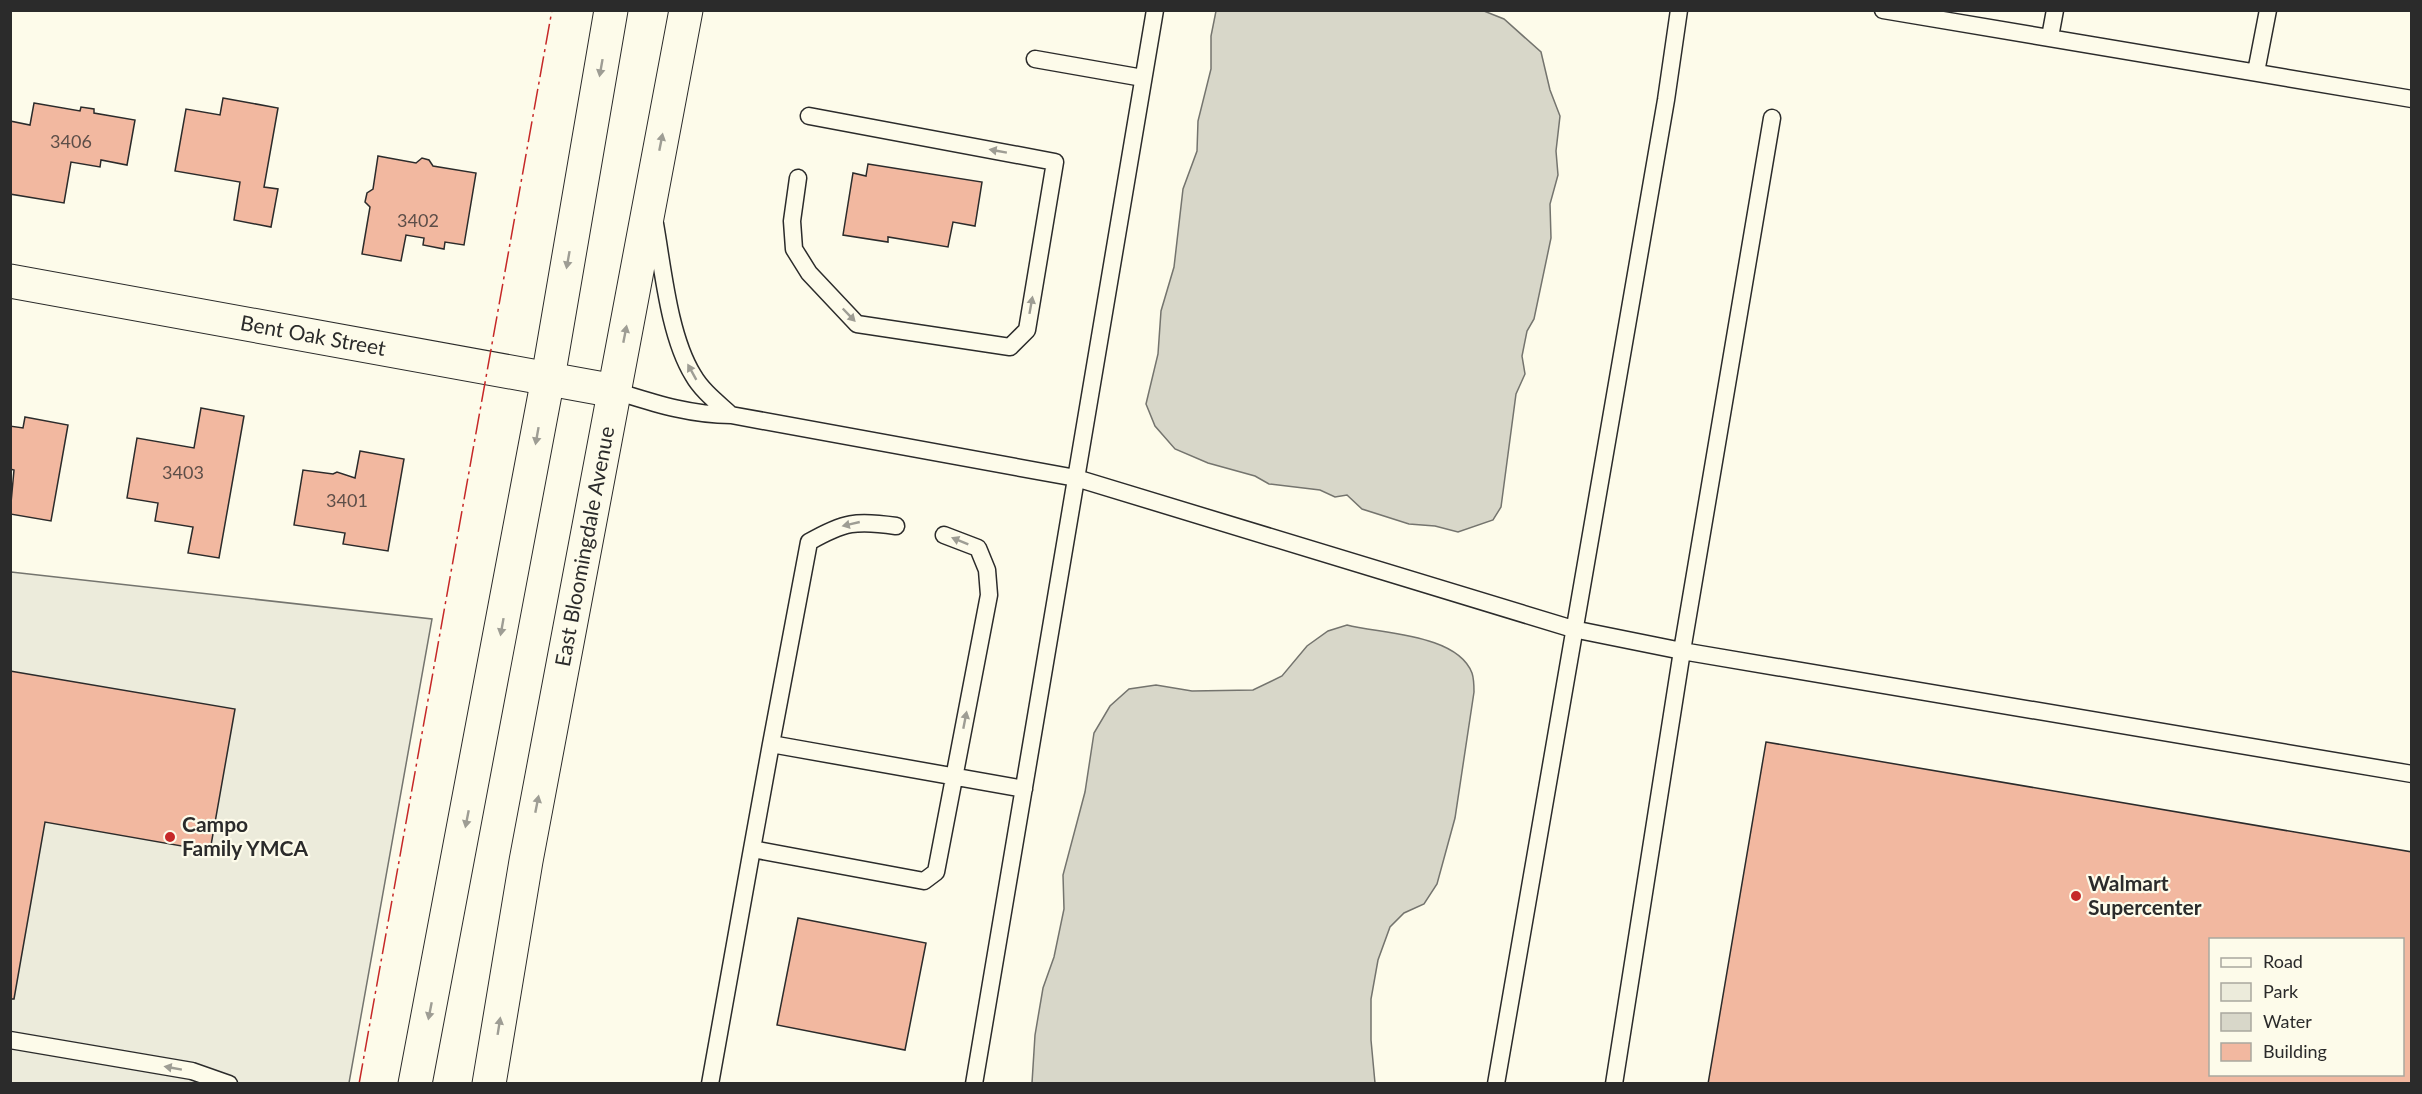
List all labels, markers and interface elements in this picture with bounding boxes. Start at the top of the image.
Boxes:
one-way arrow [596,59,605,78]
house number: 3406 [50,130,92,152]
one-way arrow [657,132,666,151]
one-way arrow [988,146,1007,155]
house number: 3402 [397,209,439,231]
one-way arrow [563,251,572,270]
one-way arrow [1027,295,1036,314]
one-way arrow [842,308,856,323]
street label: Bent Oak Street [239,309,388,360]
one-way arrow [621,324,630,343]
one-way arrow [687,363,697,380]
street label: East Bloomingdale Avenue [549,424,618,668]
one-way arrow [533,426,542,445]
house number: 3403 [162,461,204,483]
house number: 3401 [326,489,368,511]
one-way arrow [842,520,860,530]
one-way arrow [951,536,969,545]
one-way arrow [497,618,506,637]
one-way arrow [961,710,970,729]
one-way arrow [533,794,542,813]
one-way arrow [462,810,471,829]
place label: Campo Family YMCA [182,811,308,860]
marker: Campo Family YMCA [163,830,177,844]
place label: Walmart Supercenter [2088,870,2202,919]
marker: Walmart Supercenter [2069,889,2083,903]
legend [2209,938,2404,1076]
text: Road [2263,950,2303,972]
text: Park [2263,980,2299,1002]
one-way arrow [425,1001,434,1020]
text: Water [2263,1010,2312,1032]
one-way arrow [494,1016,503,1035]
text: Building [2263,1040,2327,1062]
one-way arrow [163,1063,182,1072]

